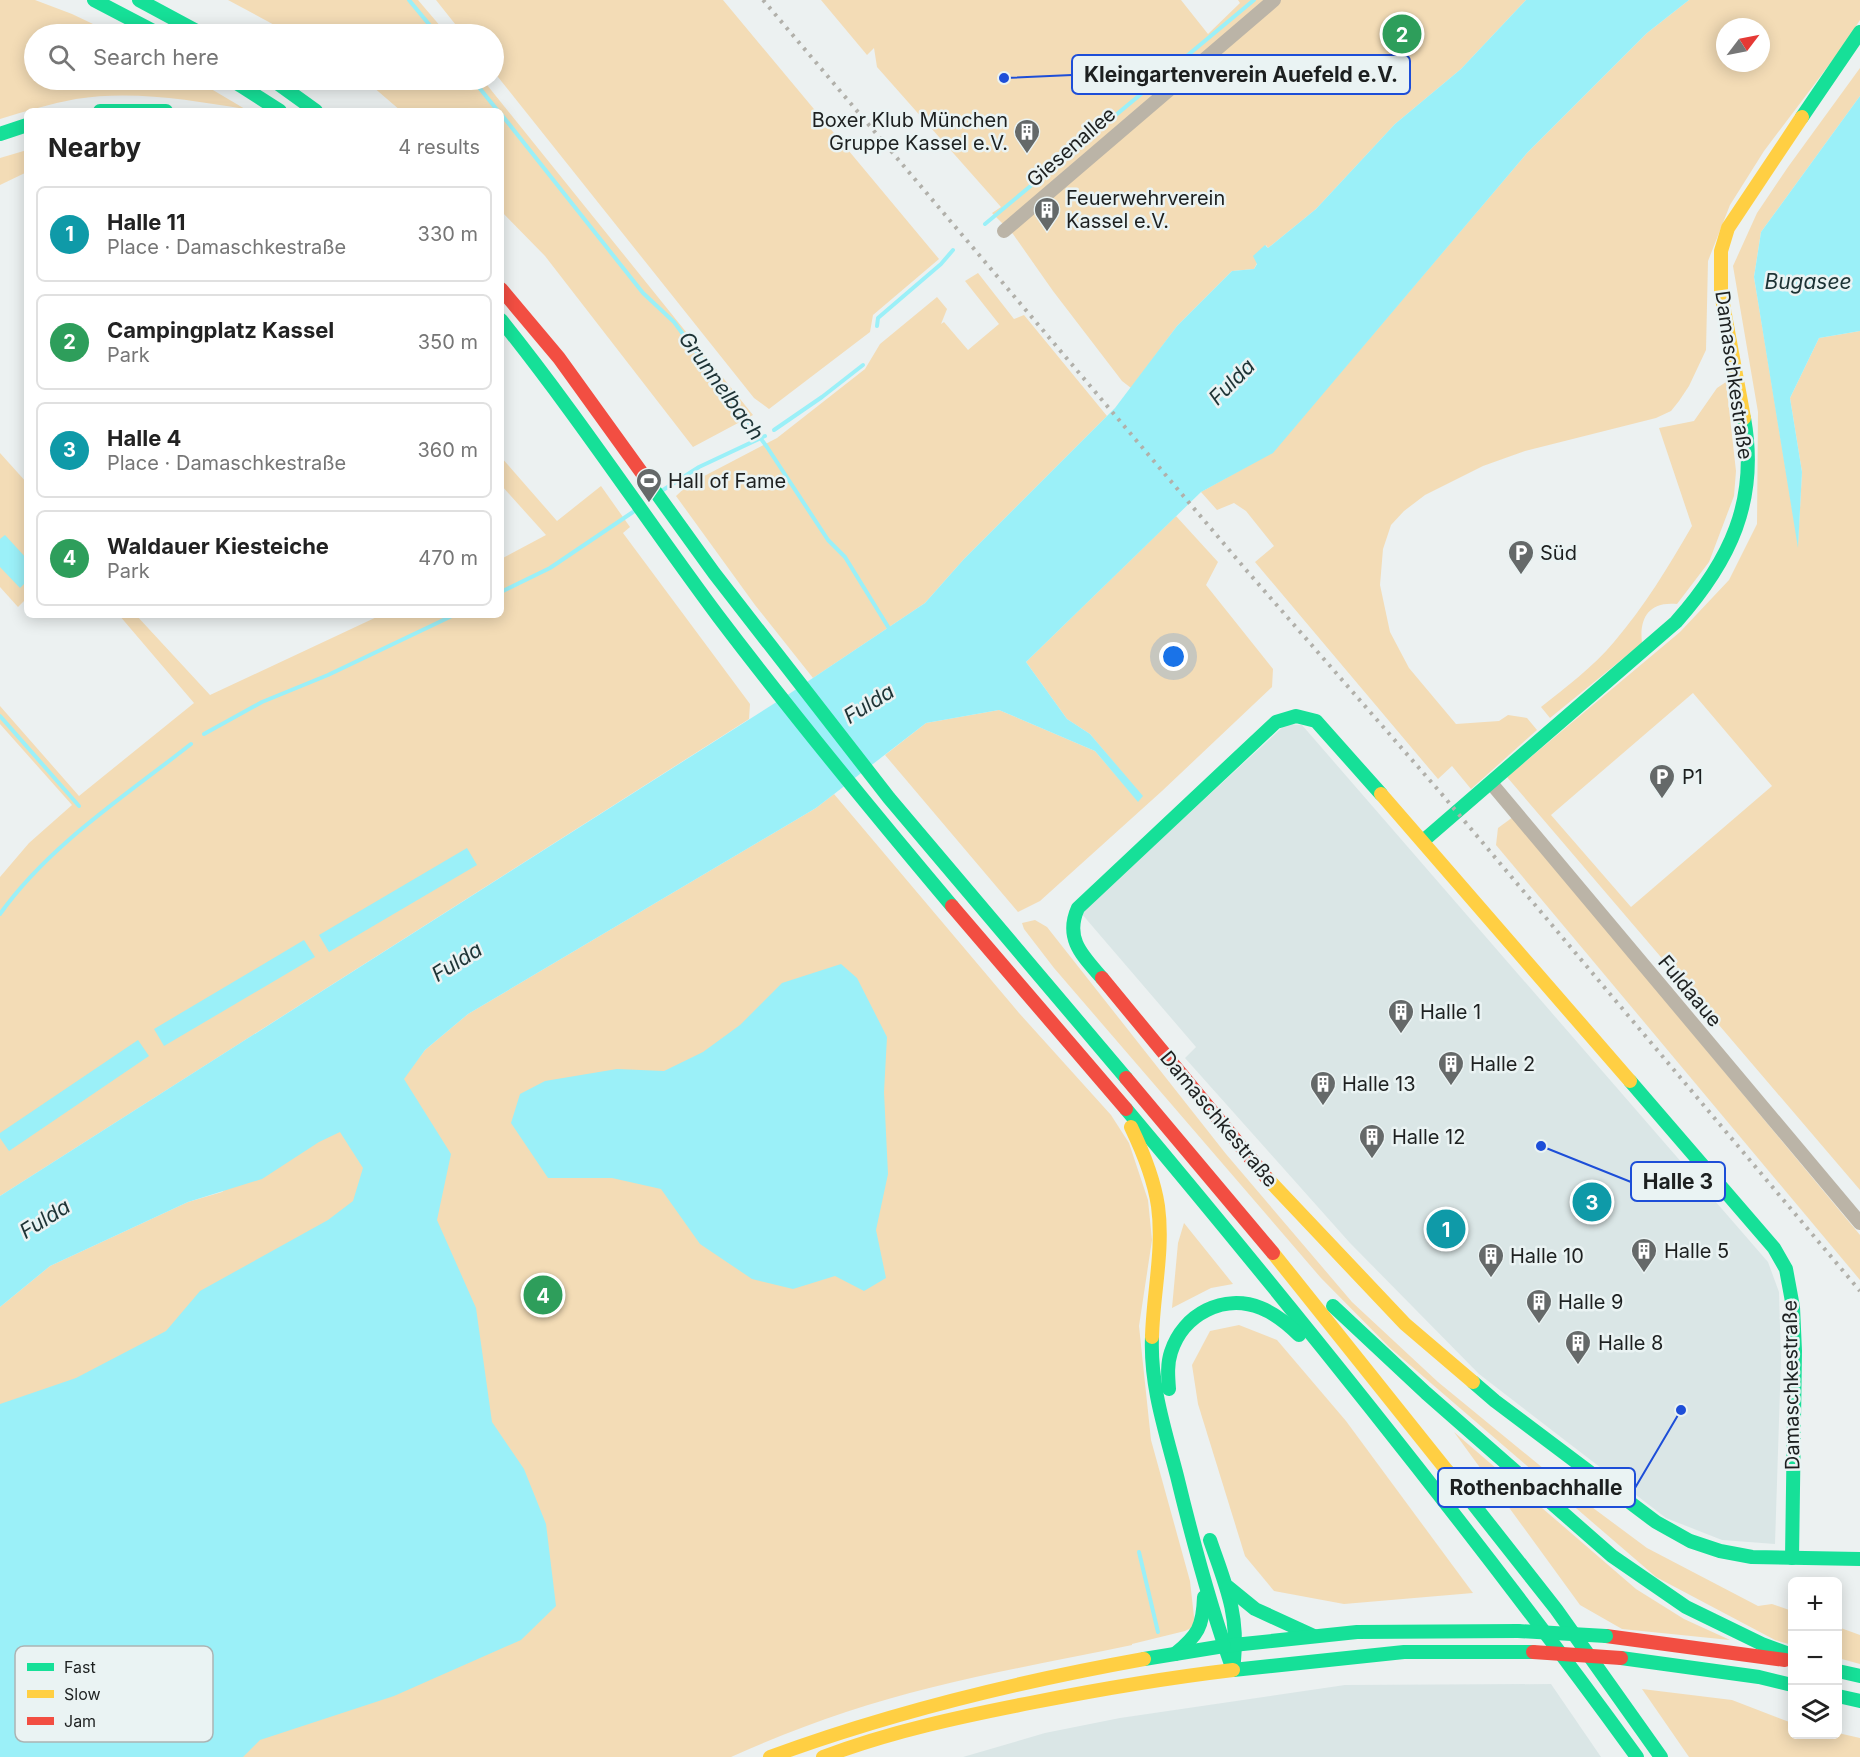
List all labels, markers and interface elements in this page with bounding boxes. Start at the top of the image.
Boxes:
pin: 2 [1382,12,1422,57]
north arrow [1716,18,1770,72]
search box [24,24,504,90]
icon: search [45,41,78,74]
text: Search here [93,44,219,70]
callout: Kleingartenverein Auefeld e.V. [1072,55,1410,94]
text: Kleingartenverein Auefeld e.V. [1084,62,1398,87]
street label: Giesenallee [1022,102,1120,192]
place label: Boxer Klub München Gruppe Kassel e.V. [812,108,1008,155]
building icon: Boxer Klub München Gruppe Kassel e.V. [1012,117,1042,155]
text: Nearby [48,132,141,163]
text: 4 results [398,135,480,159]
place label: Feuerwehrverein Kassel e.V. [1066,186,1225,233]
building icon: Feuerwehrverein Kassel e.V. [1032,195,1062,233]
text: Halle 11 [107,209,185,235]
text: 1 [65,222,74,246]
text: 330 m [418,222,478,246]
text: Place · Damaschkestraße [107,235,346,259]
water label: Bugasee [1764,269,1852,294]
street label: Damaschkestraße [1710,289,1758,461]
text: Campingplatz Kassel [107,317,334,343]
water label: Grunnelbach [674,326,769,445]
text: 2 [63,330,76,354]
text: 350 m [418,330,478,354]
text: Park [107,343,150,367]
water label: Fulda [1203,353,1260,410]
text: Halle 4 [107,425,181,451]
text: 3 [63,438,76,462]
text: 360 m [417,438,478,462]
text: Place · Damaschkestraße [107,451,346,475]
sports icon: Hall of Fame [634,466,664,504]
place label: Hall of Fame [668,469,786,493]
text: Waldauer Kiesteiche [107,533,329,559]
parking icon: Süd [1506,538,1536,576]
place label: Süd [1540,541,1577,565]
text: 4 [63,546,76,570]
text: 470 m [418,546,478,570]
text: Park [107,559,150,583]
your location [1159,642,1188,671]
water label: Fulda [839,678,899,729]
parking icon: P1 [1647,762,1677,800]
place label: P1 [1682,765,1703,789]
water label: Fulda [427,936,487,987]
street label: Fuldaaue [1653,950,1727,1032]
building icon: Halle 1 [1386,997,1416,1035]
place label: Halle 1 [1420,1000,1481,1024]
street label: Damaschkestraße [1155,1046,1283,1192]
building icon: Halle 2 [1436,1049,1466,1087]
place label: Halle 2 [1470,1052,1535,1076]
building icon: Halle 13 [1308,1069,1338,1107]
place label: Halle 13 [1342,1072,1416,1096]
building icon: Halle 12 [1357,1122,1387,1160]
place label: Halle 12 [1392,1125,1465,1149]
callout: Halle 3 [1631,1162,1725,1201]
text: Halle 3 [1643,1169,1713,1194]
pin: 3 [1572,1180,1612,1224]
water label: Fulda [15,1193,75,1244]
pin: 1 [1426,1206,1466,1252]
building icon: Halle 5 [1629,1236,1659,1274]
place label: Halle 5 [1664,1239,1729,1263]
building icon: Halle 10 [1476,1241,1506,1279]
place label: Halle 10 [1510,1244,1584,1268]
pin: 4 [524,1272,562,1318]
building icon: Halle 9 [1524,1287,1554,1325]
place label: Halle 9 [1558,1290,1623,1314]
street label: Damaschkestraße [1778,1300,1804,1470]
building icon: Halle 8 [1563,1328,1593,1366]
place label: Halle 8 [1598,1331,1663,1355]
callout: Rothenbachhalle [1438,1468,1635,1507]
text: Rothenbachhalle [1449,1475,1623,1500]
map controls [1788,1577,1842,1739]
button: + [1788,1577,1842,1631]
button: − [1788,1631,1842,1685]
legend [15,1646,213,1742]
text: Fast [64,1657,96,1677]
text: Slow [64,1684,101,1704]
button: layers [1788,1685,1842,1739]
text: Jam [64,1711,96,1731]

